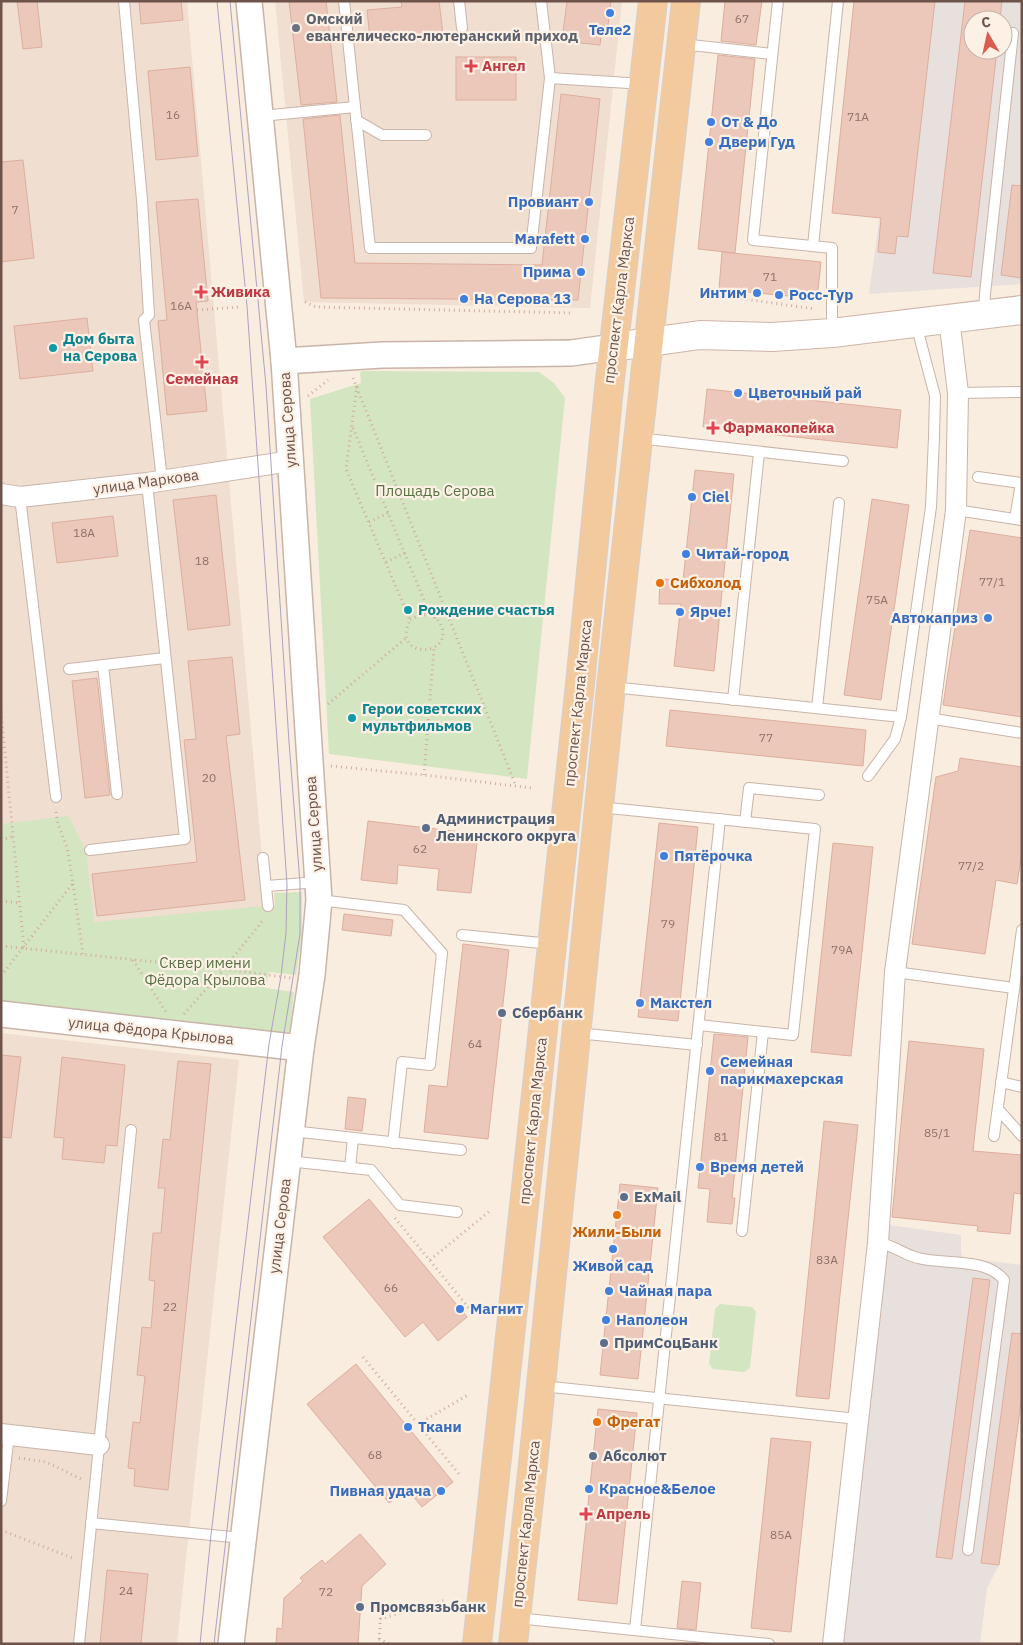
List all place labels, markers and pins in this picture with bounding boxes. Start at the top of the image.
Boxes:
marker: Теле2 [604,7,616,19]
place label: Омский евангелическо-лютеранский приход [306,9,578,45]
place label: Теле2 [589,20,631,39]
marker: Омский евангелическо-лютеранский приход [290,22,302,34]
place label: Ангел [482,56,526,75]
marker: Ангел [464,59,478,73]
place label: От & До [721,112,778,131]
marker: От & До [705,116,717,128]
place label: Двери Гуд [719,132,795,151]
marker: Двери Гуд [703,136,715,148]
place label: Провиант [508,192,580,211]
marker: Провиант [583,196,595,208]
place label: Marafett [515,229,575,248]
marker: Marafett [579,233,591,245]
place label: Прима [523,262,571,281]
marker: Прима [575,266,587,278]
place label: Живика [211,282,271,301]
place label: Интим [700,283,747,302]
place label: Росс-Тур [789,285,853,304]
marker: Живика [195,286,207,298]
marker: Интим [751,287,763,299]
place label: На Серова 13 [474,289,571,308]
marker: Росс-Тур [773,289,785,301]
marker: На Серова 13 [458,293,470,305]
place label: Дом быта на Серова [63,329,138,365]
marker: Дом быта на Серова [47,342,59,354]
marker: Семейная [196,356,208,368]
place label: Семейная [165,369,239,388]
place label: Цветочный рай [748,383,862,402]
marker: Цветочный рай [732,387,744,399]
place label: Фармакопейка [723,418,835,437]
marker: Фармакопейка [707,422,719,434]
place label: Ciel [702,487,729,506]
marker: Ciel [686,491,698,503]
place label: Читай-город [696,544,789,563]
marker: Читай-город [680,548,692,560]
place label: Сибхолод [670,573,741,592]
marker: Сибхолод [654,577,666,589]
place label: Рождение счастья [418,600,555,619]
place label: Ярче! [690,602,731,621]
marker: Рождение счастья [402,604,414,616]
marker: Ярче! [674,606,686,618]
place label: Автокаприз [891,608,978,627]
marker: Автокаприз [982,612,994,624]
place label: Герои советских мультфильмов [362,699,482,735]
marker: Герои советских мультфильмов [346,712,358,724]
place label: Администрация Ленинского округа [436,809,576,845]
marker: Администрация Ленинского округа [420,822,432,834]
place label: Пятёрочка [674,846,753,865]
marker: Пятёрочка [658,850,670,862]
place label: Макстел [650,993,712,1012]
marker: Макстел [634,997,646,1009]
place label: Сбербанк [512,1003,583,1022]
marker: Сбербанк [496,1007,508,1019]
place label: Семейная парикмахерская [720,1052,844,1088]
marker: Семейная парикмахерская [704,1065,716,1077]
place label: Время детей [710,1157,804,1176]
marker: Время детей [694,1161,706,1173]
place label: ExMail [634,1187,682,1206]
marker: ExMail [618,1191,630,1203]
marker: Жили-Были [611,1209,623,1221]
place label: Жили-Были [573,1222,662,1241]
marker: Живой сад [607,1243,619,1255]
place label: Живой сад [573,1256,653,1275]
place label: Чайная пара [619,1281,713,1300]
marker: Чайная пара [603,1285,615,1297]
place label: Магнит [470,1299,524,1318]
marker: Магнит [454,1303,466,1315]
place label: Наполеон [616,1310,688,1329]
marker: Наполеон [600,1314,612,1326]
place label: ПримСоцБанк [614,1333,718,1352]
marker: ПримСоцБанк [598,1337,610,1349]
place label: Фрегат [607,1412,661,1431]
marker: Фрегат [591,1416,603,1428]
place label: Ткани [418,1417,462,1436]
marker: Ткани [402,1421,414,1433]
place label: Абсолют [603,1446,667,1465]
marker: Абсолют [587,1450,599,1462]
place label: Красное&Белое [599,1479,716,1498]
place label: Пивная удача [330,1481,431,1500]
marker: Красное&Белое [583,1483,595,1495]
marker: Пивная удача [435,1485,447,1497]
place label: Апрель [596,1504,651,1523]
marker: Апрель [580,1508,592,1520]
place label: Промсвязьбанк [370,1597,486,1616]
marker: Промсвязьбанк [354,1601,366,1613]

